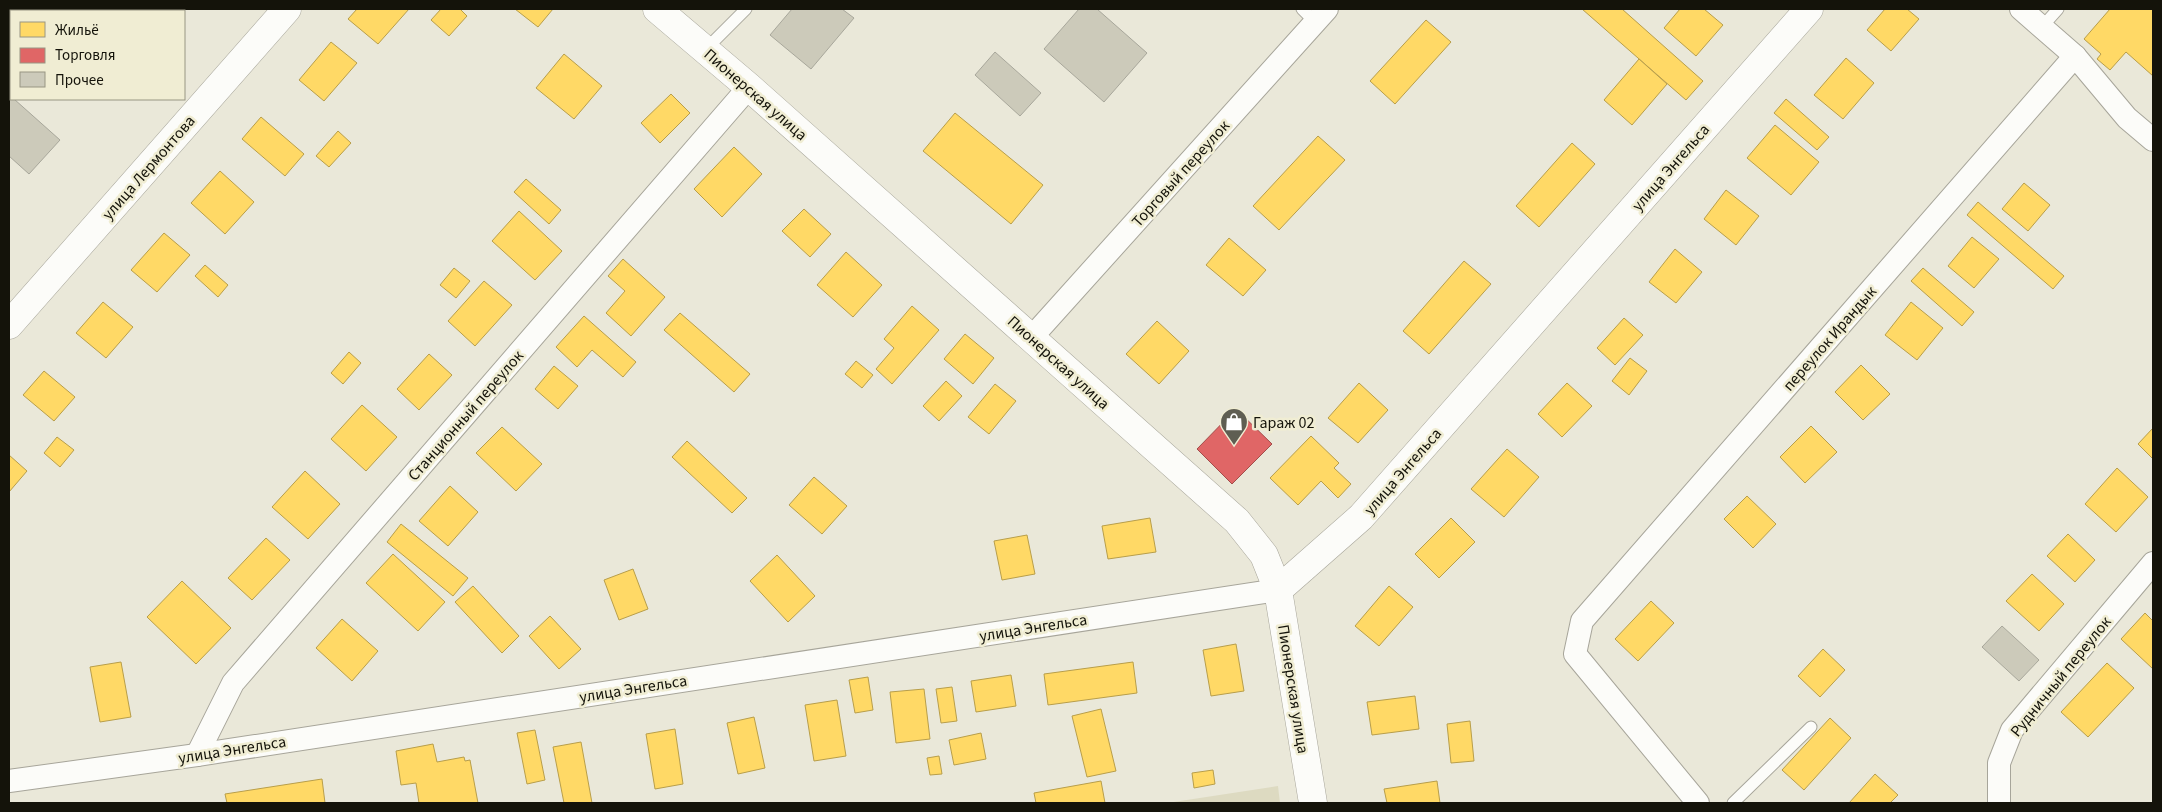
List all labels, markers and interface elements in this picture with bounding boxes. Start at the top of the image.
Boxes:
legend [10,10,185,100]
text: Жильё [55,20,99,41]
street label: Пионерская улица [699,44,812,146]
text: Торговля [55,45,115,66]
text: Прочее [55,70,104,91]
street label: улица Лермонтова [97,111,200,225]
street label: Торговый переулок [1127,115,1235,232]
street label: улица Энгельса [1627,119,1715,216]
street label: переулок Ирандык [1778,281,1882,396]
street label: Пионерская улица [1003,311,1114,415]
street label: Станционный переулок [403,346,529,486]
shop icon: Гараж 02 [1219,407,1249,446]
place label: Гараж 02 [1253,412,1314,434]
street label: улица Энгельса [1359,423,1447,520]
street label: улица Энгельса [978,609,1089,647]
street label: Рудничный переулок [2005,612,2116,742]
street label: Пионерская улица [1272,623,1314,755]
street label: улица Энгельса [578,670,689,708]
street label: улица Энгельса [177,731,288,769]

